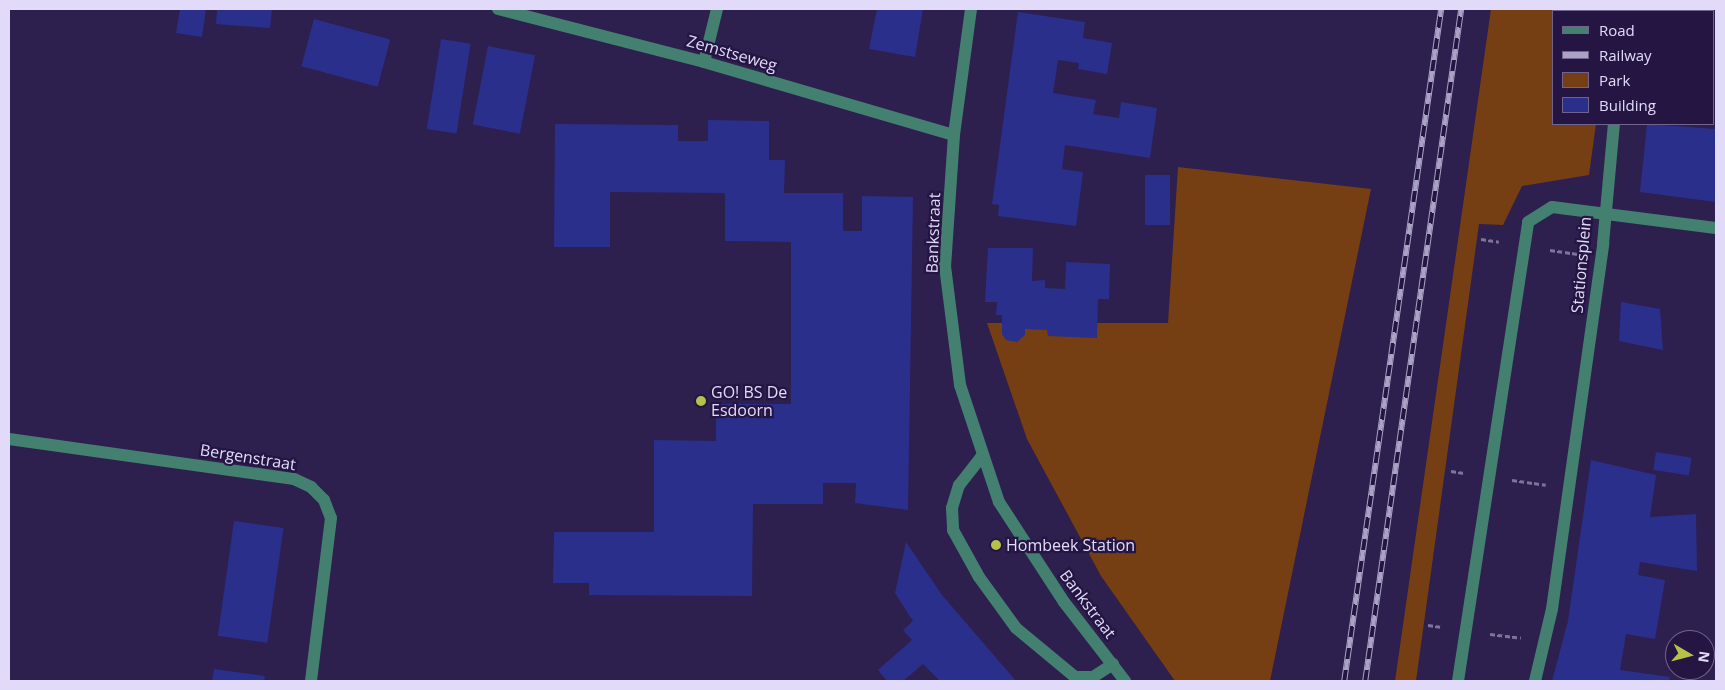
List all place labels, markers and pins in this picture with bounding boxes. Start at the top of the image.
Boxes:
place label: GO! BS De Esdoorn [711,382,787,420]
marker: GO! BS De Esdoorn [695,395,707,407]
place label: Hombeek Station [1006,535,1135,555]
marker: Hombeek Station [990,539,1002,551]

